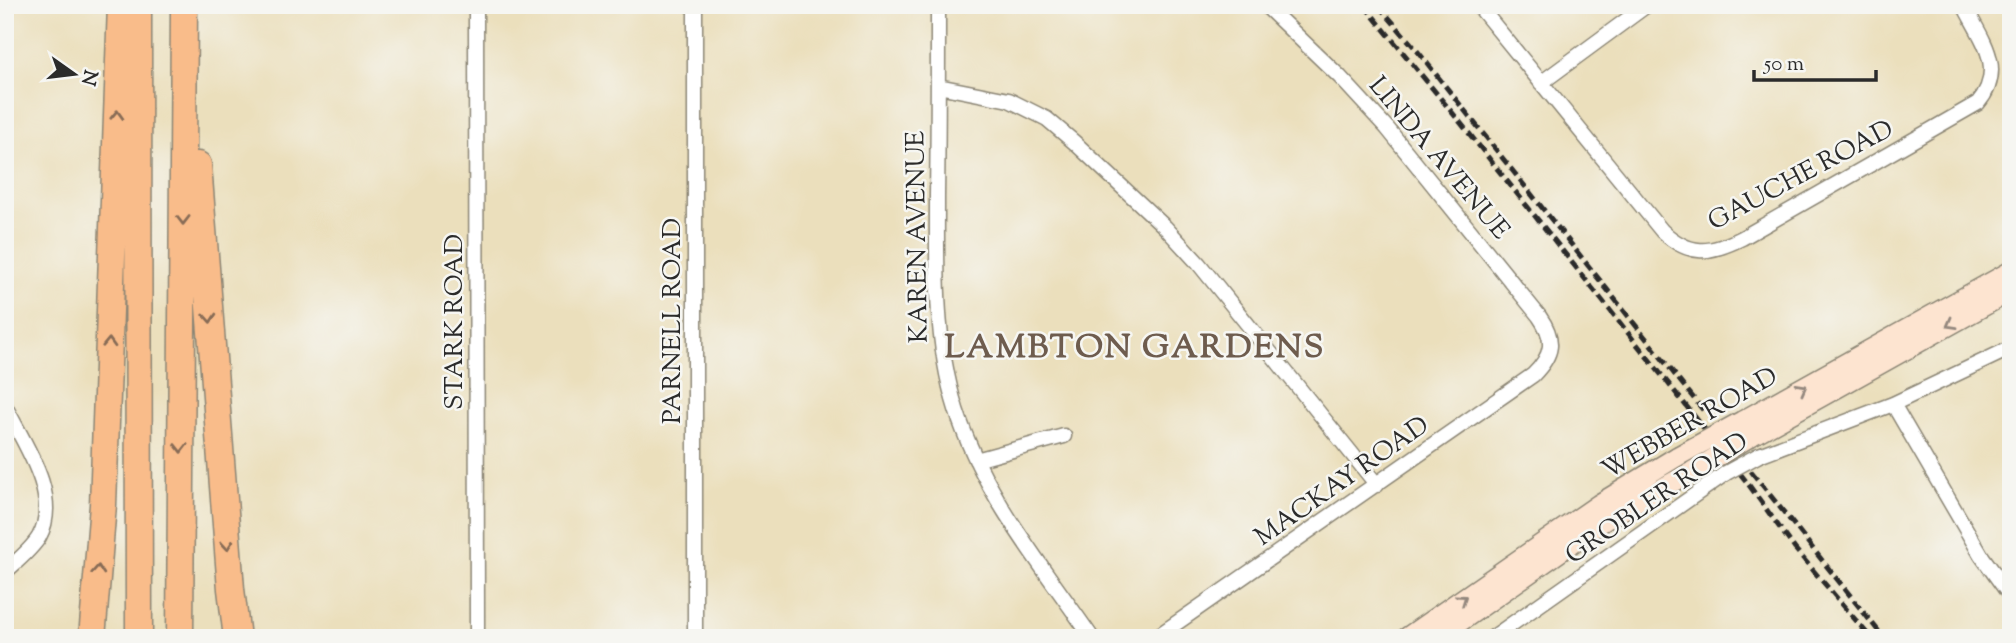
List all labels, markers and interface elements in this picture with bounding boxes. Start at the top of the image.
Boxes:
north arrow [38,38,108,108]
scale bar [1754,38,1876,82]
text: 50 m [1763,50,1804,80]
text: N [73,67,103,88]
street label: LINDA AVENUE [1359,69,1518,248]
one-way arrow [109,109,124,120]
street label: GAUCHE ROAD [1702,112,1901,241]
street label: KAREN AVENUE [898,130,939,343]
one-way arrow [175,216,191,226]
street label: PARNELL ROAD [655,218,692,424]
street label: STARK ROAD [437,234,474,410]
one-way arrow [202,313,217,324]
one-way arrow [1946,316,1958,329]
district label: LAMBTON GARDENS [944,325,1326,373]
one-way arrow [101,337,116,348]
street label: WEBBER ROAD [1595,359,1785,490]
one-way arrow [1794,383,1807,396]
street label: MACKAY ROAD [1248,408,1437,556]
street label: GROBLER ROAD [1558,424,1756,574]
one-way arrow [173,443,189,454]
one-way arrow [219,540,234,551]
one-way arrow [90,564,105,575]
one-way arrow [1455,594,1468,607]

